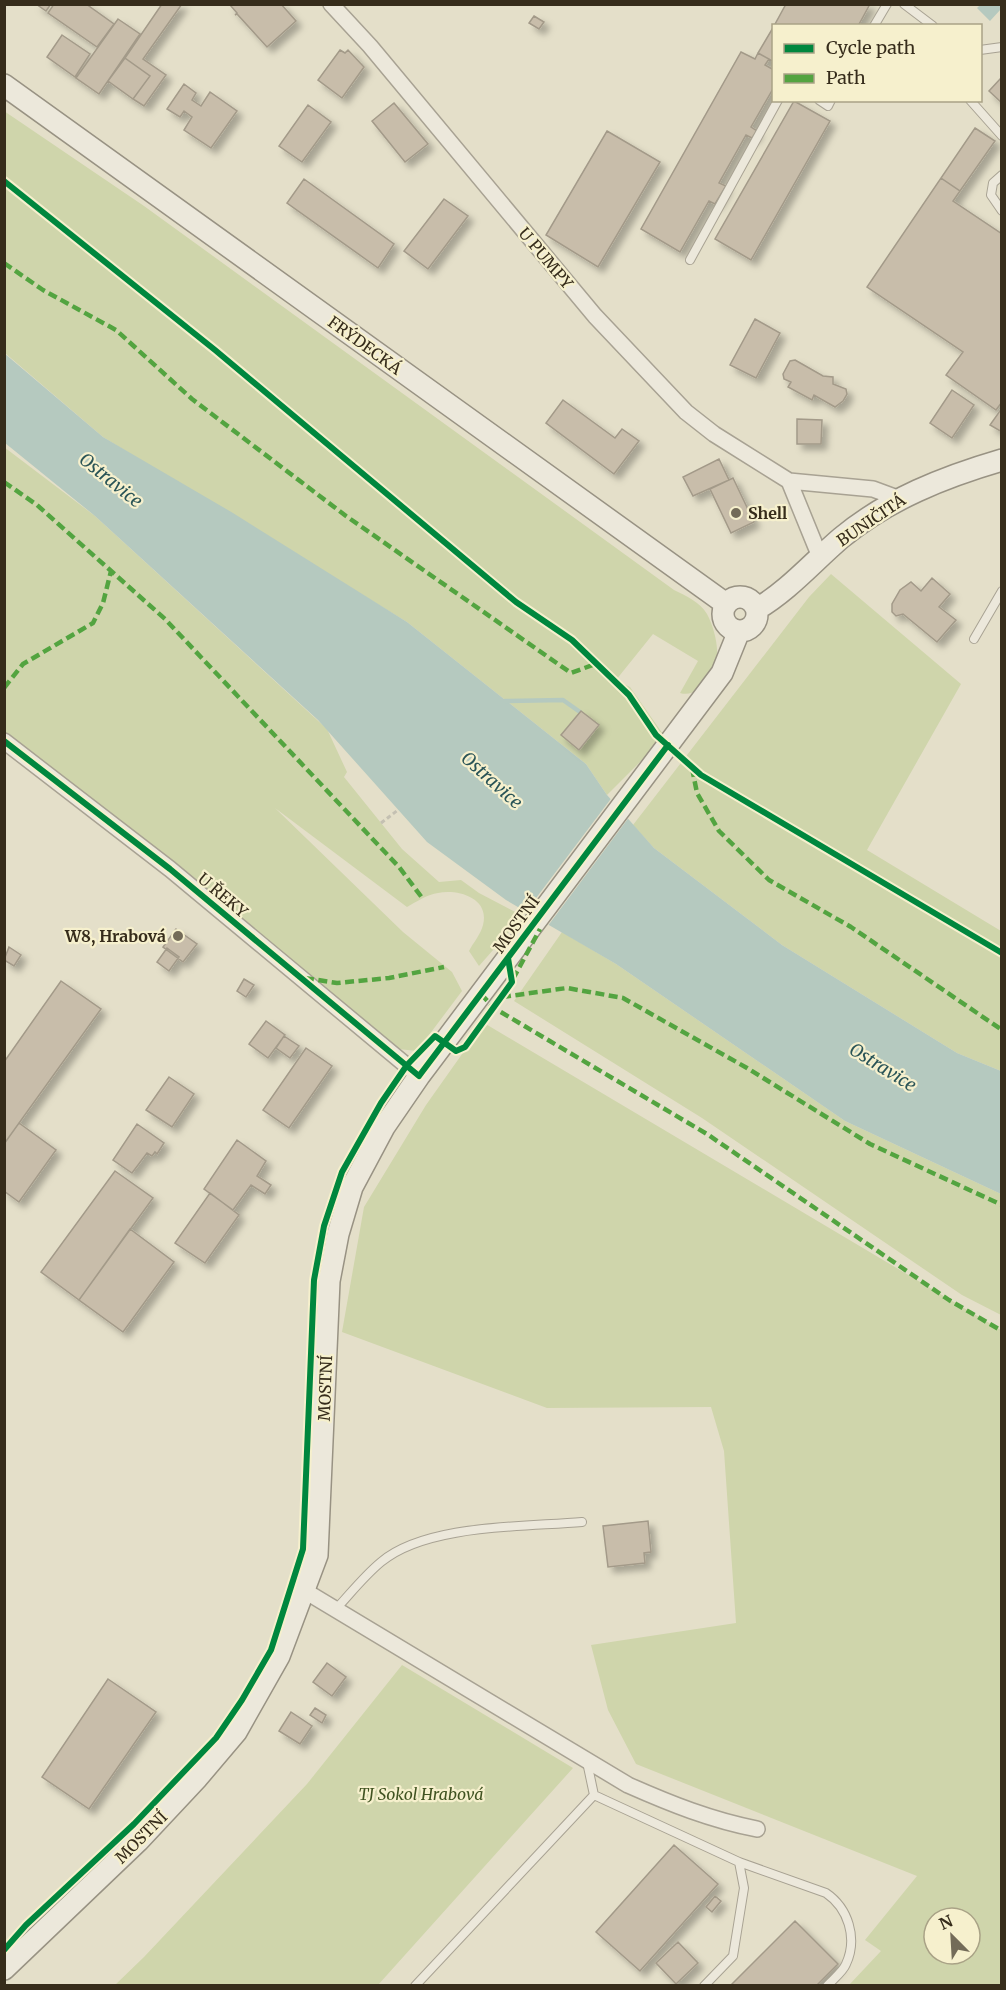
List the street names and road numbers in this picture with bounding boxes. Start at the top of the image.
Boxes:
street label: U PUMPY [515,223,578,293]
street label: FRÝDECKÁ [324,311,406,379]
street label: BUNIČITÁ [833,489,910,550]
street label: U ŘEKY [194,868,253,922]
street label: MOSTNÍ [489,891,543,957]
street label: MOSTNÍ [314,1355,336,1421]
street label: MOSTNÍ [111,1807,171,1867]

